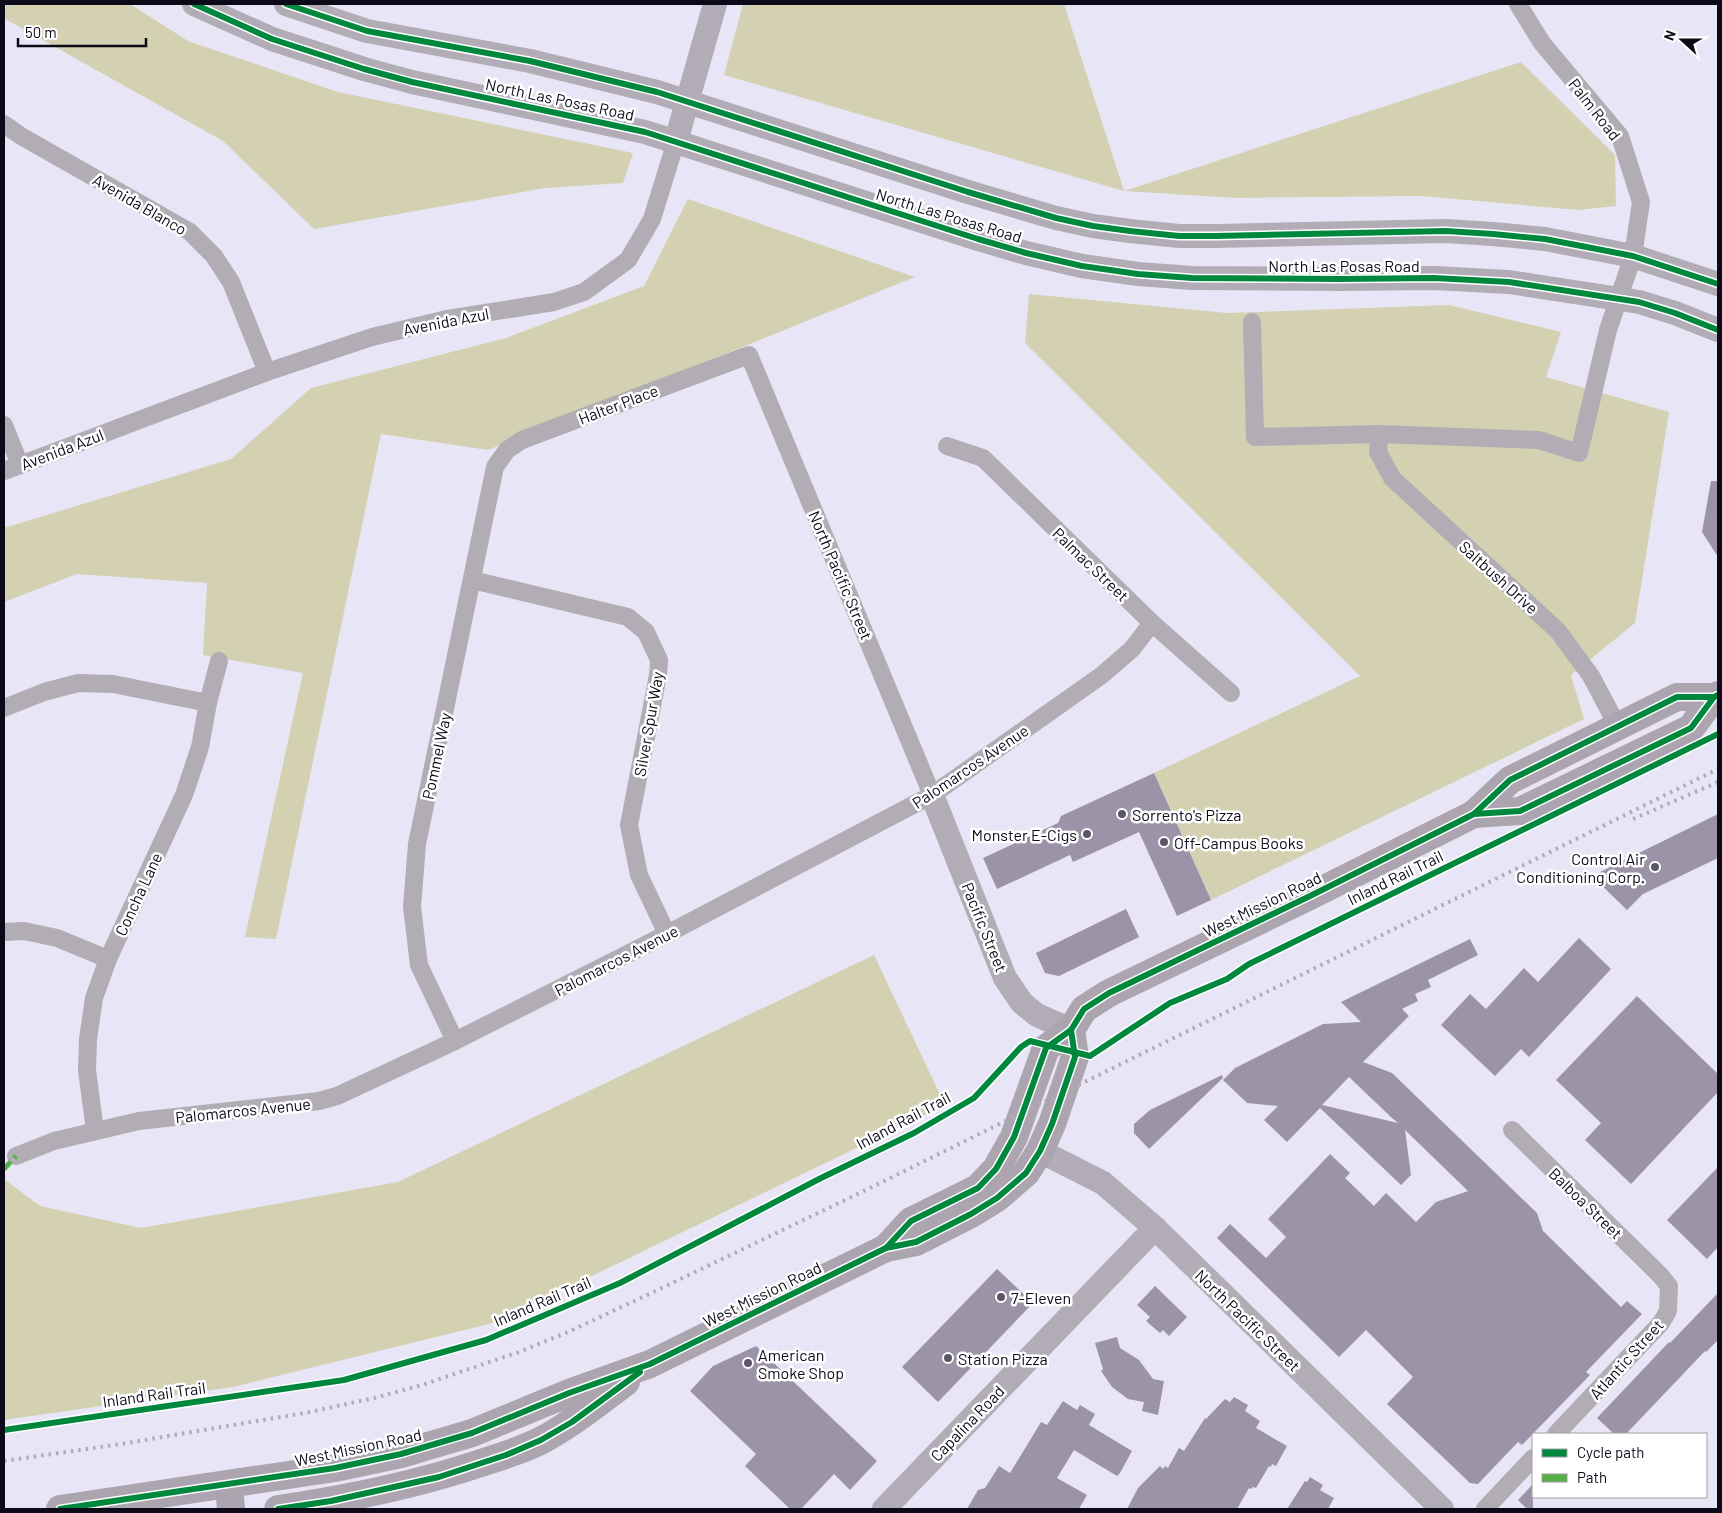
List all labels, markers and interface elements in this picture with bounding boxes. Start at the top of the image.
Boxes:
scale bar [18,15,145,47]
north arrow [1657,15,1707,65]
text: 50 m [25,23,57,41]
text: N [1660,28,1679,43]
street label: North Las Posas Road [484,74,636,124]
street label: Palm Road [1565,74,1625,144]
street label: Avenida Blanco [90,169,190,239]
street label: North Las Posas Road [874,184,1024,246]
street label: North Las Posas Road [1268,256,1420,275]
street label: Avenida Azul [401,303,491,339]
street label: Halter Place [576,380,660,428]
street label: Avenida Azul [18,425,106,473]
street label: North Pacific Street [805,508,877,642]
street label: Palmac Street [1049,523,1133,605]
street label: Saltbush Drive [1456,537,1542,617]
street label: Silver Spur Way [629,669,667,778]
street label: Pommel Way [418,710,455,801]
street label: Palomarcos Avenue [908,720,1032,812]
place label: Sorrento's Pizza [1132,805,1241,824]
marker: Sorrento's Pizza [1116,808,1128,820]
place label: Monster E-Cigs [971,825,1077,844]
marker: Monster E-Cigs [1081,828,1093,840]
place label: Off-Campus Books [1174,833,1303,852]
marker: Off-Campus Books [1158,836,1170,848]
street label: Inland Rail Trail [1344,846,1446,908]
street label: Concha Lane [110,849,166,939]
place label: Control Air Conditioning Corp. [1516,849,1645,886]
marker: Control Air Conditioning Corp. [1649,861,1661,873]
street label: West Mission Road [1200,867,1324,941]
street label: Pacific Street [958,879,1012,975]
street label: Palomarcos Avenue [551,921,681,999]
street label: Inland Rail Trail [853,1087,953,1153]
street label: Palomarcos Avenue [174,1093,312,1127]
street label: Balboa Street [1546,1163,1626,1243]
street label: West Mission Road [700,1257,824,1331]
street label: North Pacific Street [1192,1265,1304,1375]
street label: Inland Rail Trail [490,1272,594,1330]
place label: 7-Eleven [1011,1288,1071,1307]
marker: 7-Eleven [995,1291,1007,1303]
street label: Atlantic Street [1585,1315,1667,1403]
place label: American Smoke Shop [758,1345,844,1382]
place label: Station Pizza [958,1349,1048,1368]
marker: Station Pizza [942,1352,954,1364]
marker: American Smoke Shop [742,1357,754,1369]
street label: Inland Rail Trail [101,1377,207,1411]
street label: Capalina Road [926,1381,1008,1465]
street label: West Mission Road [293,1424,423,1470]
legend [1532,1433,1707,1498]
text: Cycle path [1577,1443,1644,1461]
text: Path [1577,1468,1607,1486]

